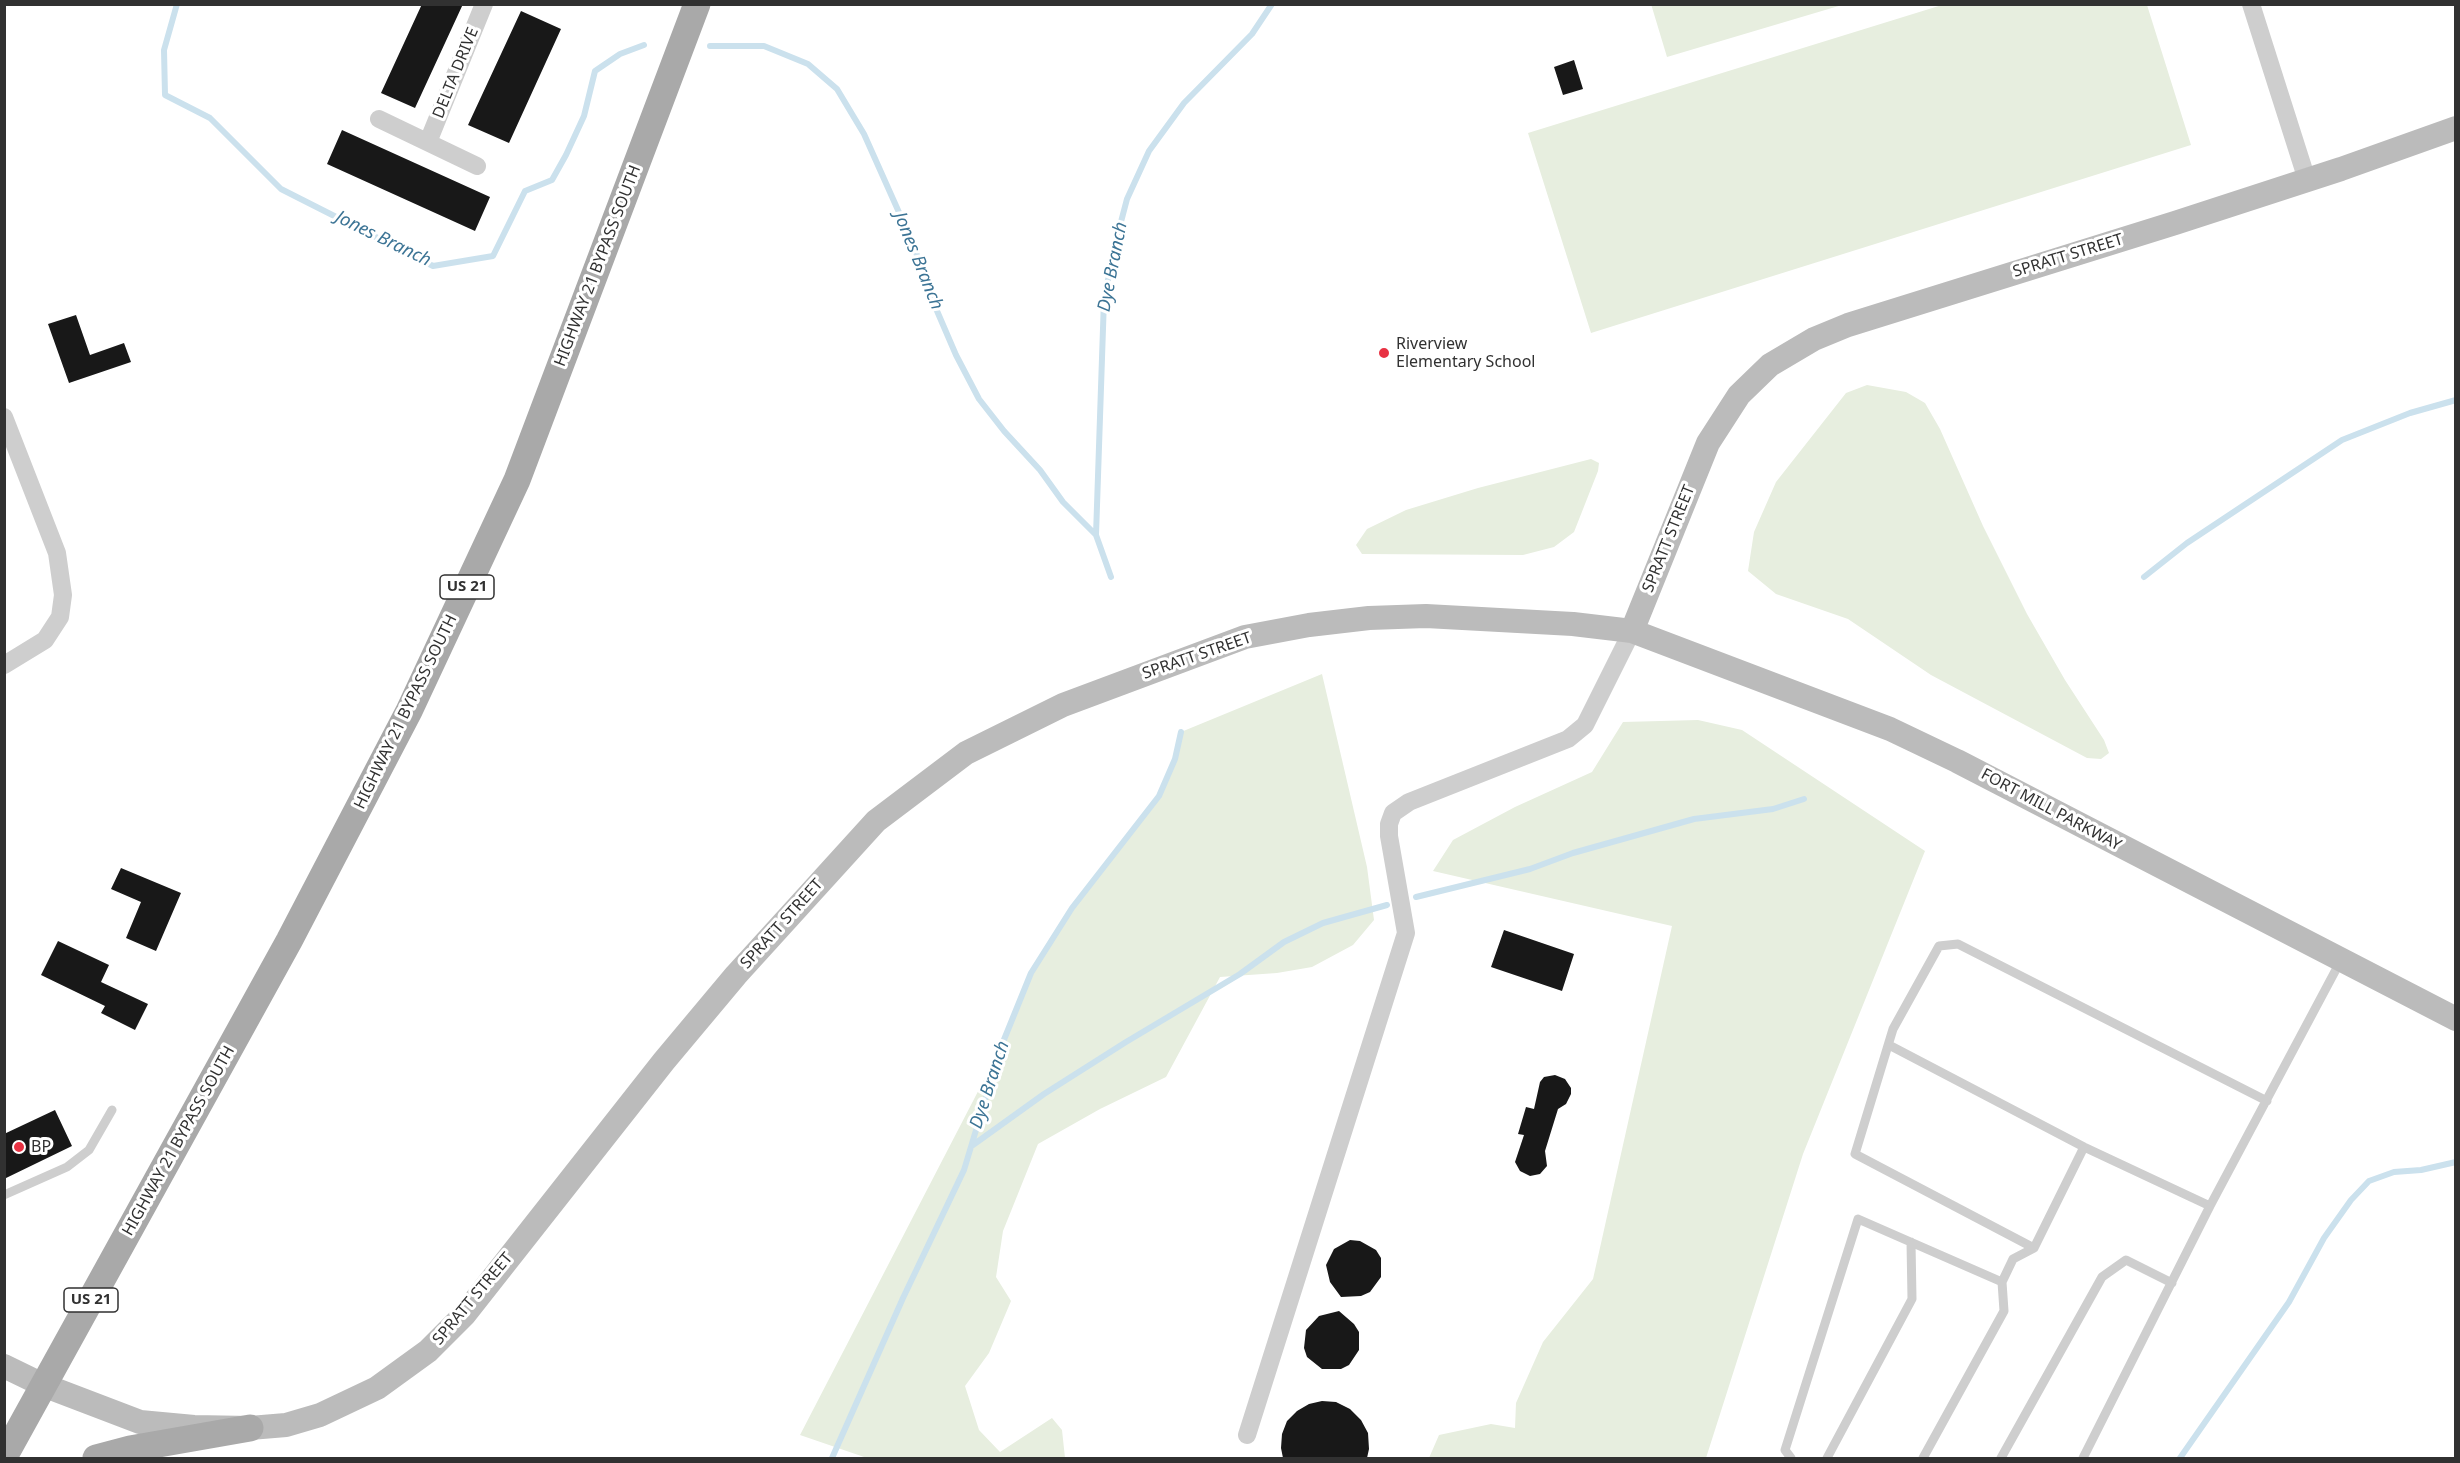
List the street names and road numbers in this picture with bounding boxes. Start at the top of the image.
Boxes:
street label: DELTA DRIVE [429,25,483,121]
street label: HIGHWAY 21 BYPASS SOUTH [551,163,645,369]
street label: SPRATT STREET [2011,230,2125,282]
street label: SPRATT STREET [1639,483,1699,595]
road number: US 21 [440,575,494,599]
street label: HIGHWAY 21 BYPASS SOUTH [350,612,462,812]
street label: SPRATT STREET [1140,628,1254,684]
street label: FORT MILL PARKWAY [1978,765,2124,855]
street label: SPRATT STREET [737,875,827,973]
street label: HIGHWAY 21 BYPASS SOUTH [119,1043,239,1239]
street label: SPRATT STREET [429,1249,517,1349]
road number: US 21 [64,1288,118,1312]

